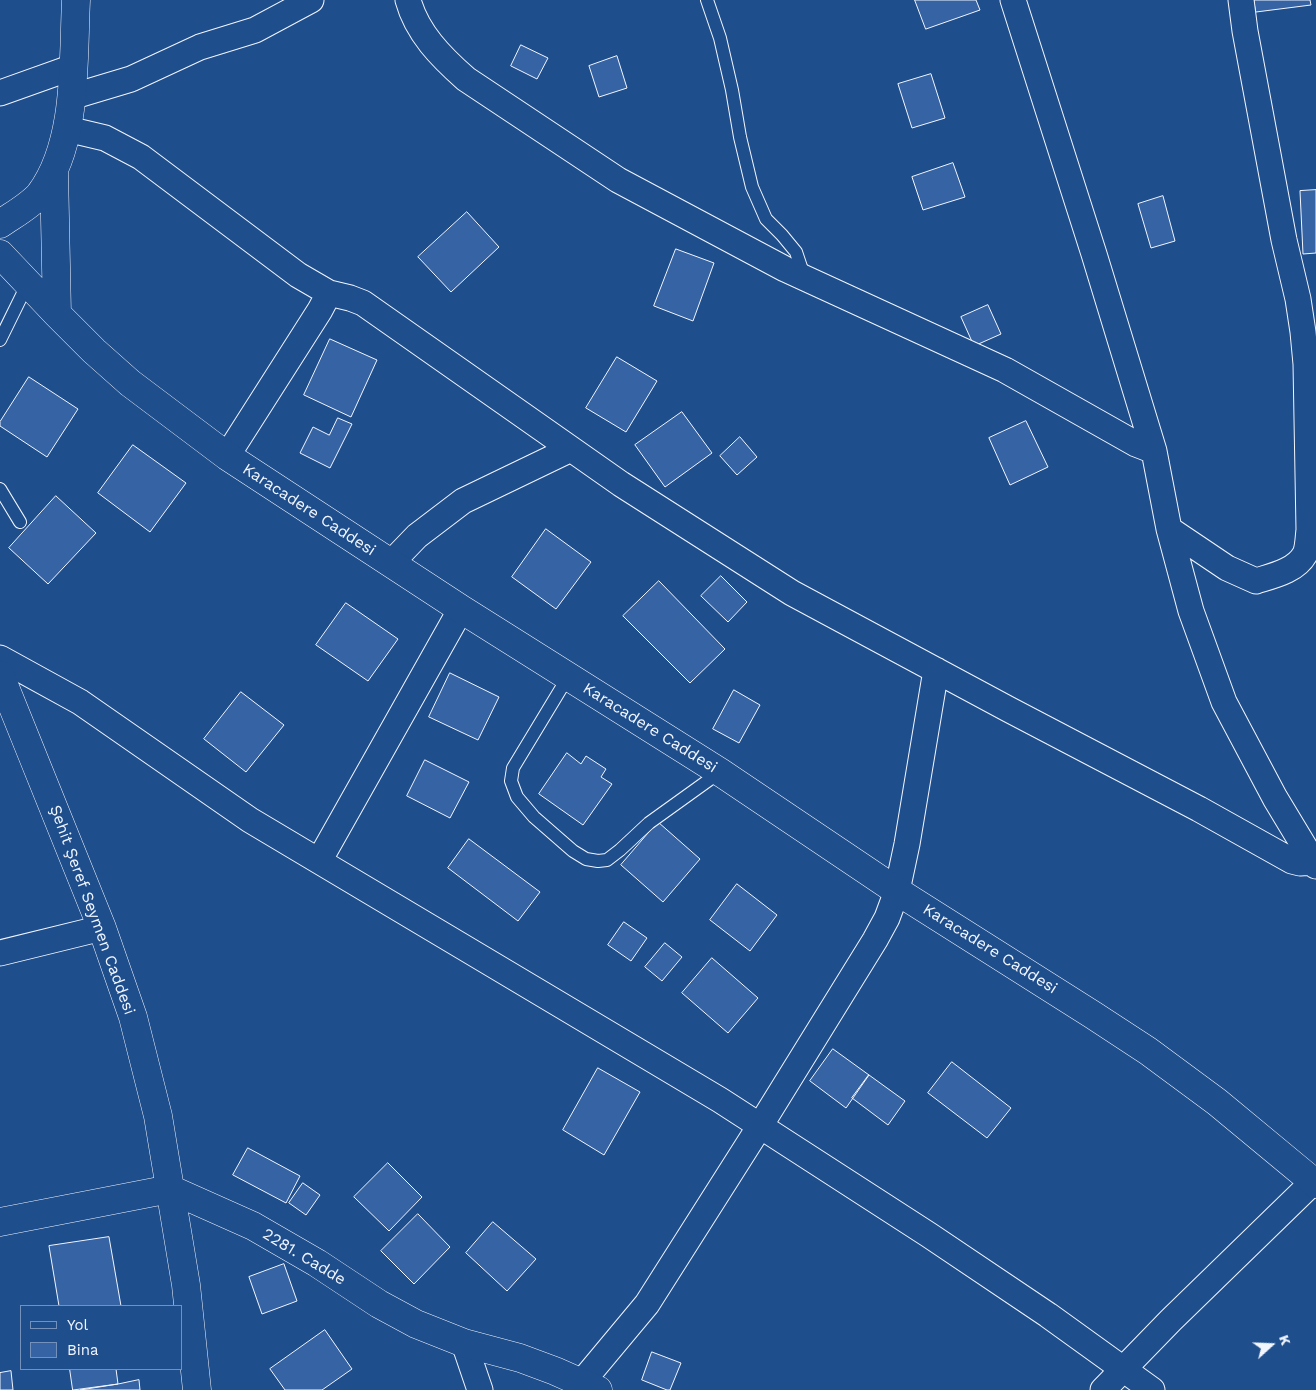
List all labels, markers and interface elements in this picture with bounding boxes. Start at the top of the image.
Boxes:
street label: Karacadere Caddesi [239,460,379,560]
street label: Karacadere Caddesi [579,679,721,777]
street label: Şehit Şeref Seymen Caddesi [45,803,139,1017]
street label: Karacadere Caddesi [919,900,1061,998]
street label: 2281. Cadde [259,1225,349,1289]
legend [20,1305,182,1370]
text: Yol [67,1316,88,1334]
north arrow [1246,1320,1296,1370]
text: K [1276,1333,1294,1347]
text: Bina [67,1341,99,1359]

